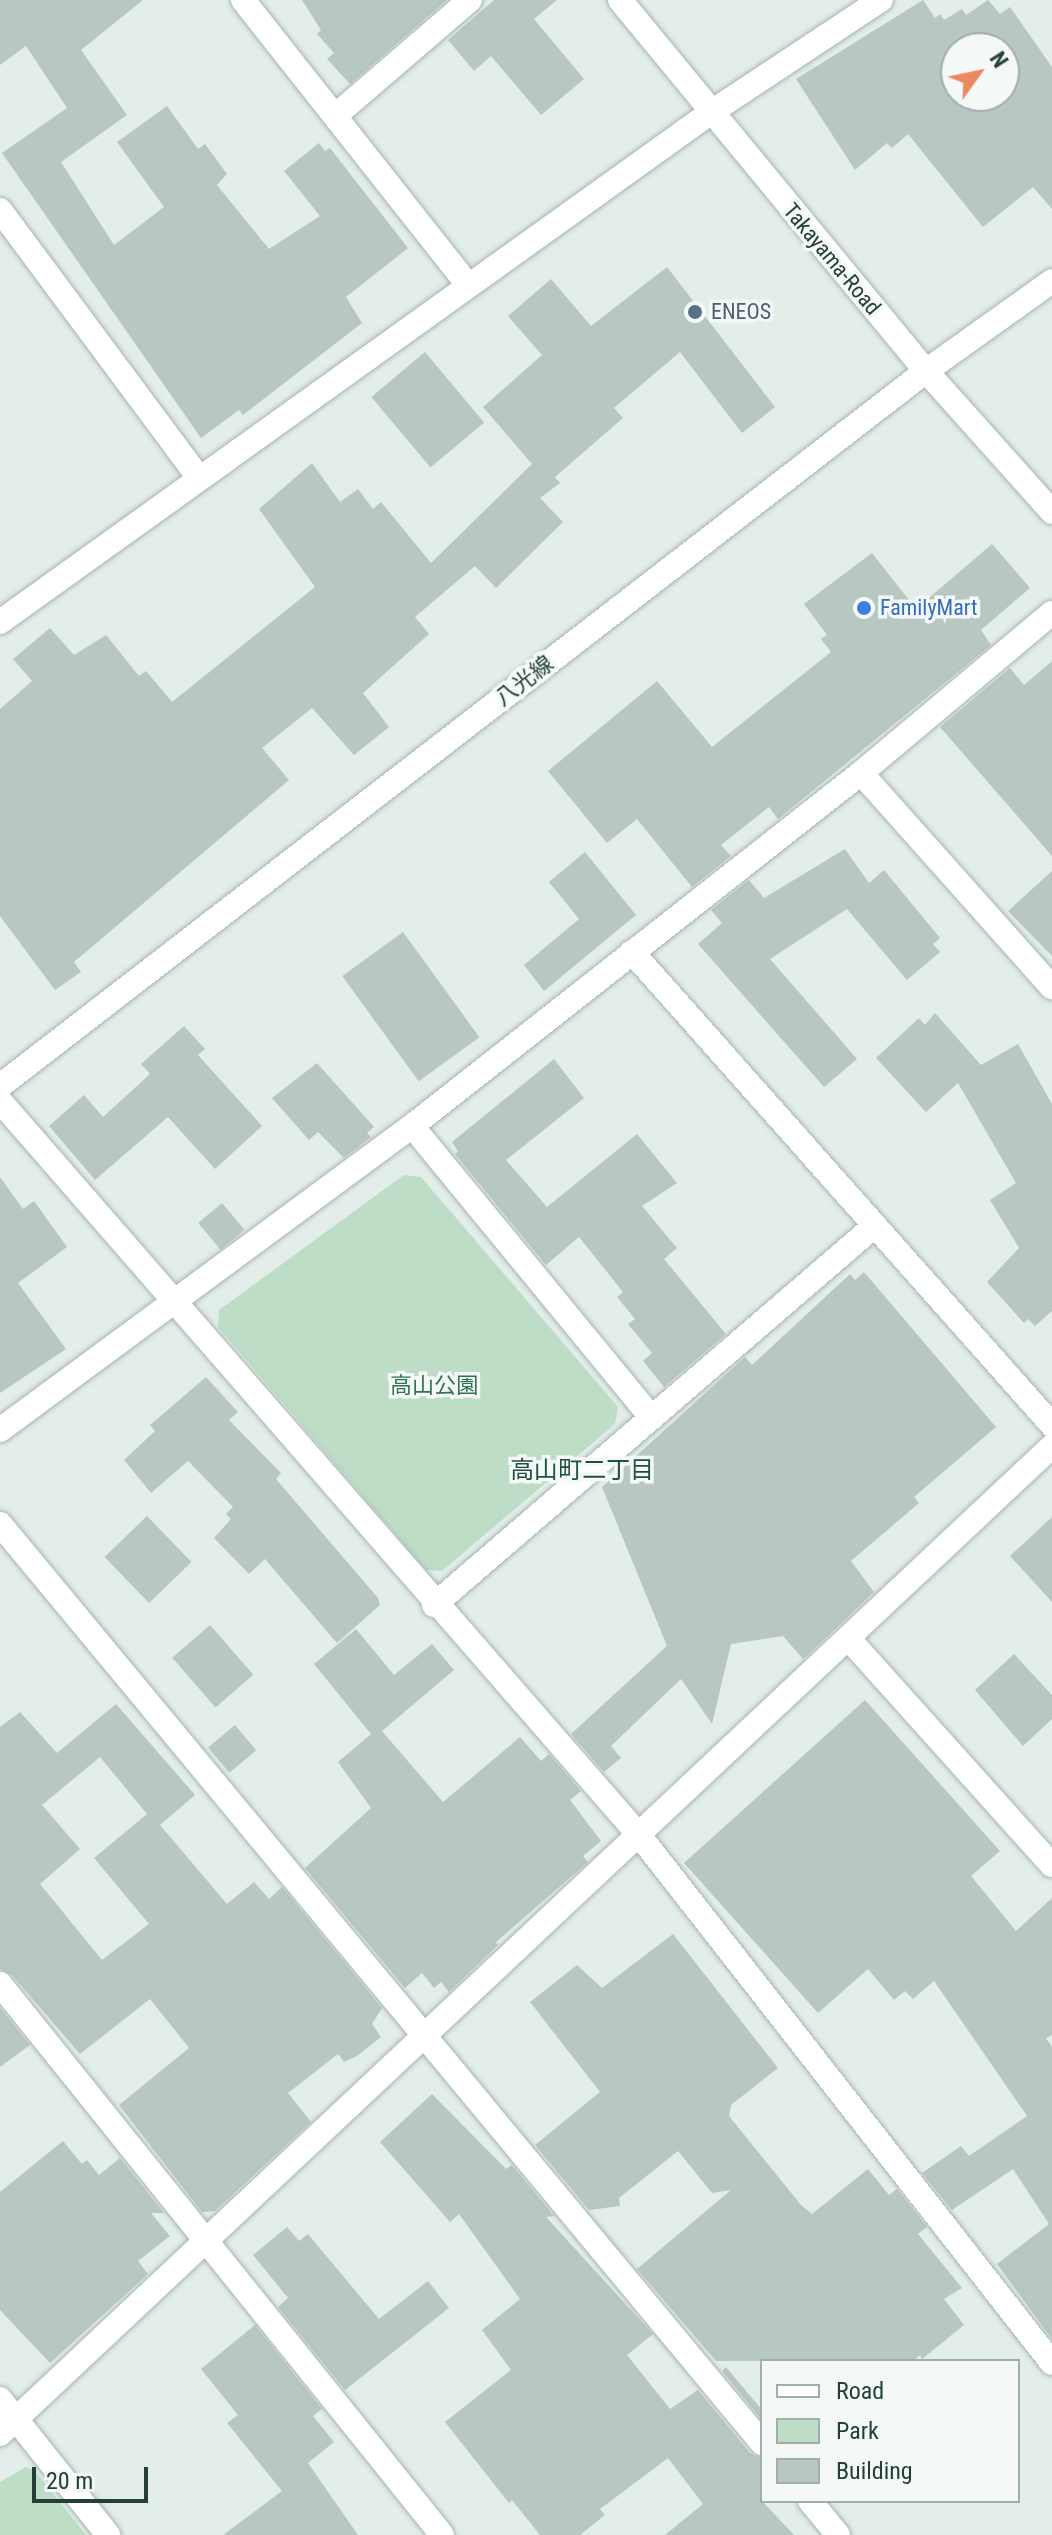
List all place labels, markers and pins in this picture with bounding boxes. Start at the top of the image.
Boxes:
place label: ENEOS [711,299,771,325]
marker: ENEOS [686,303,704,321]
place label: FamilyMart [880,595,977,621]
marker: FamilyMart [855,599,873,617]

